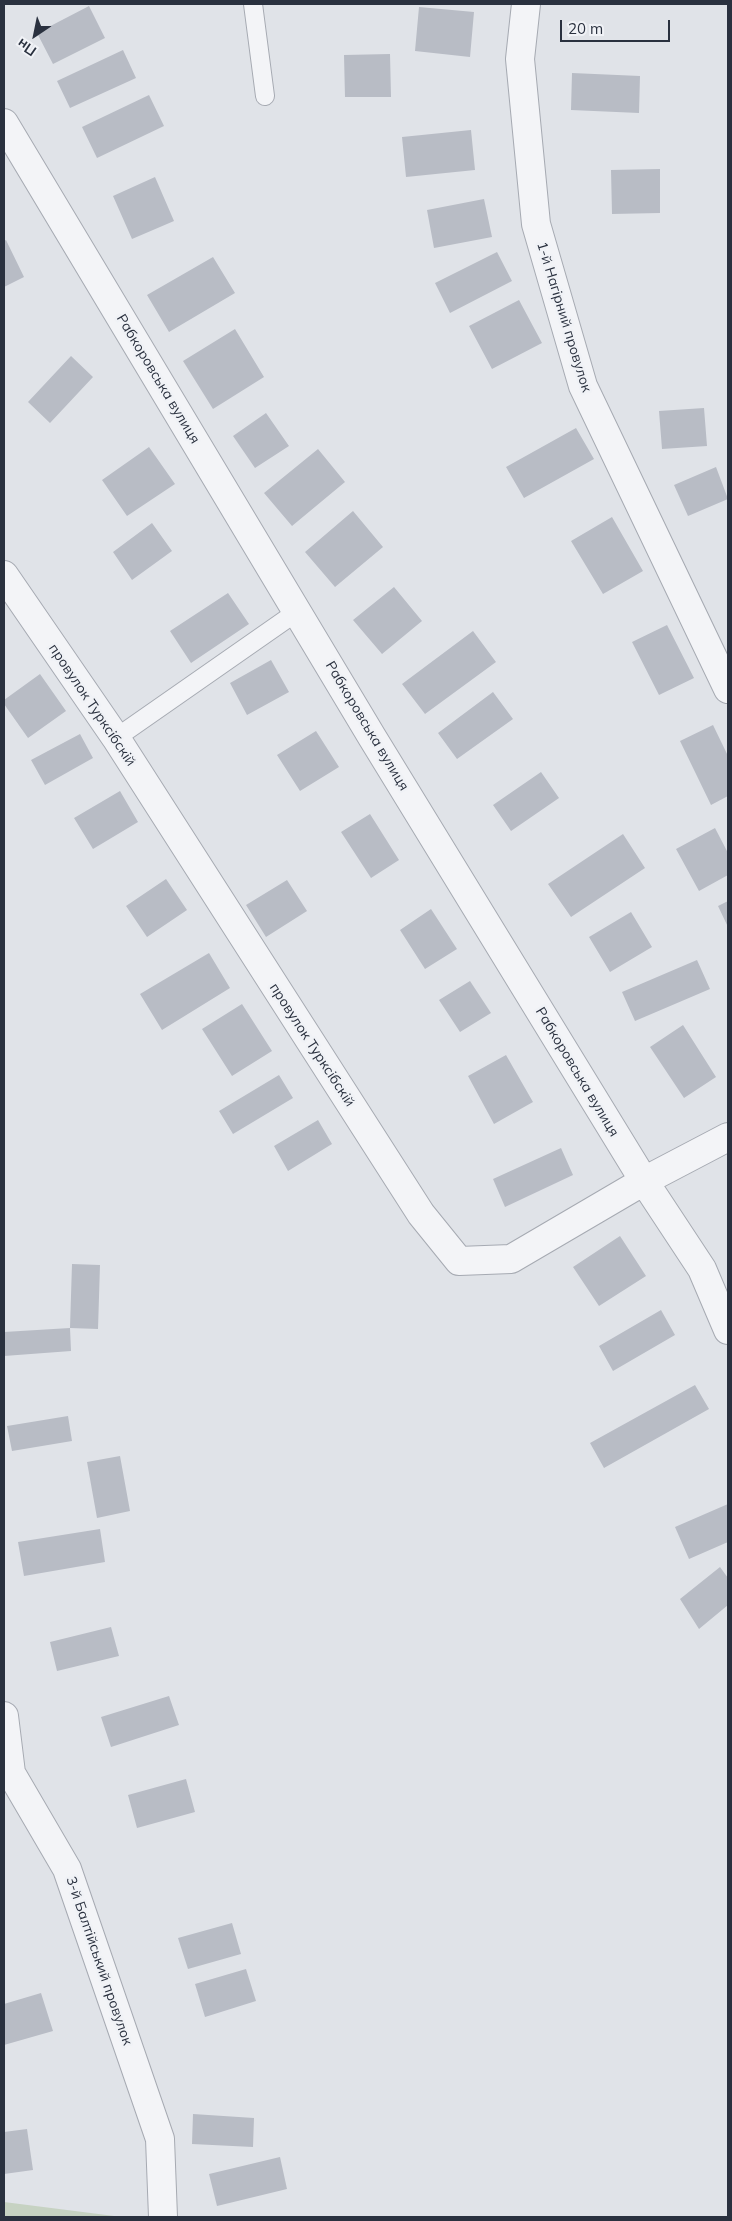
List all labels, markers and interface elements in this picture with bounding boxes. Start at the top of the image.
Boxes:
north arrow [10,10,60,60]
scale bar [562,10,672,42]
text: 20 m [568,19,603,38]
text: Пн [14,35,40,60]
street label: 1-й Нагірний провулок [533,240,595,394]
street label: Рабкоровська вулиця [113,311,203,447]
street label: провулок Турксібскій [45,641,139,769]
street label: Рабкоровська вулиця [322,658,412,794]
street label: провулок Турксібскій [266,980,358,1110]
street label: Рабкоровська вулиця [532,1004,622,1140]
street label: 3-й Балтійський провулок [62,1874,136,2048]

